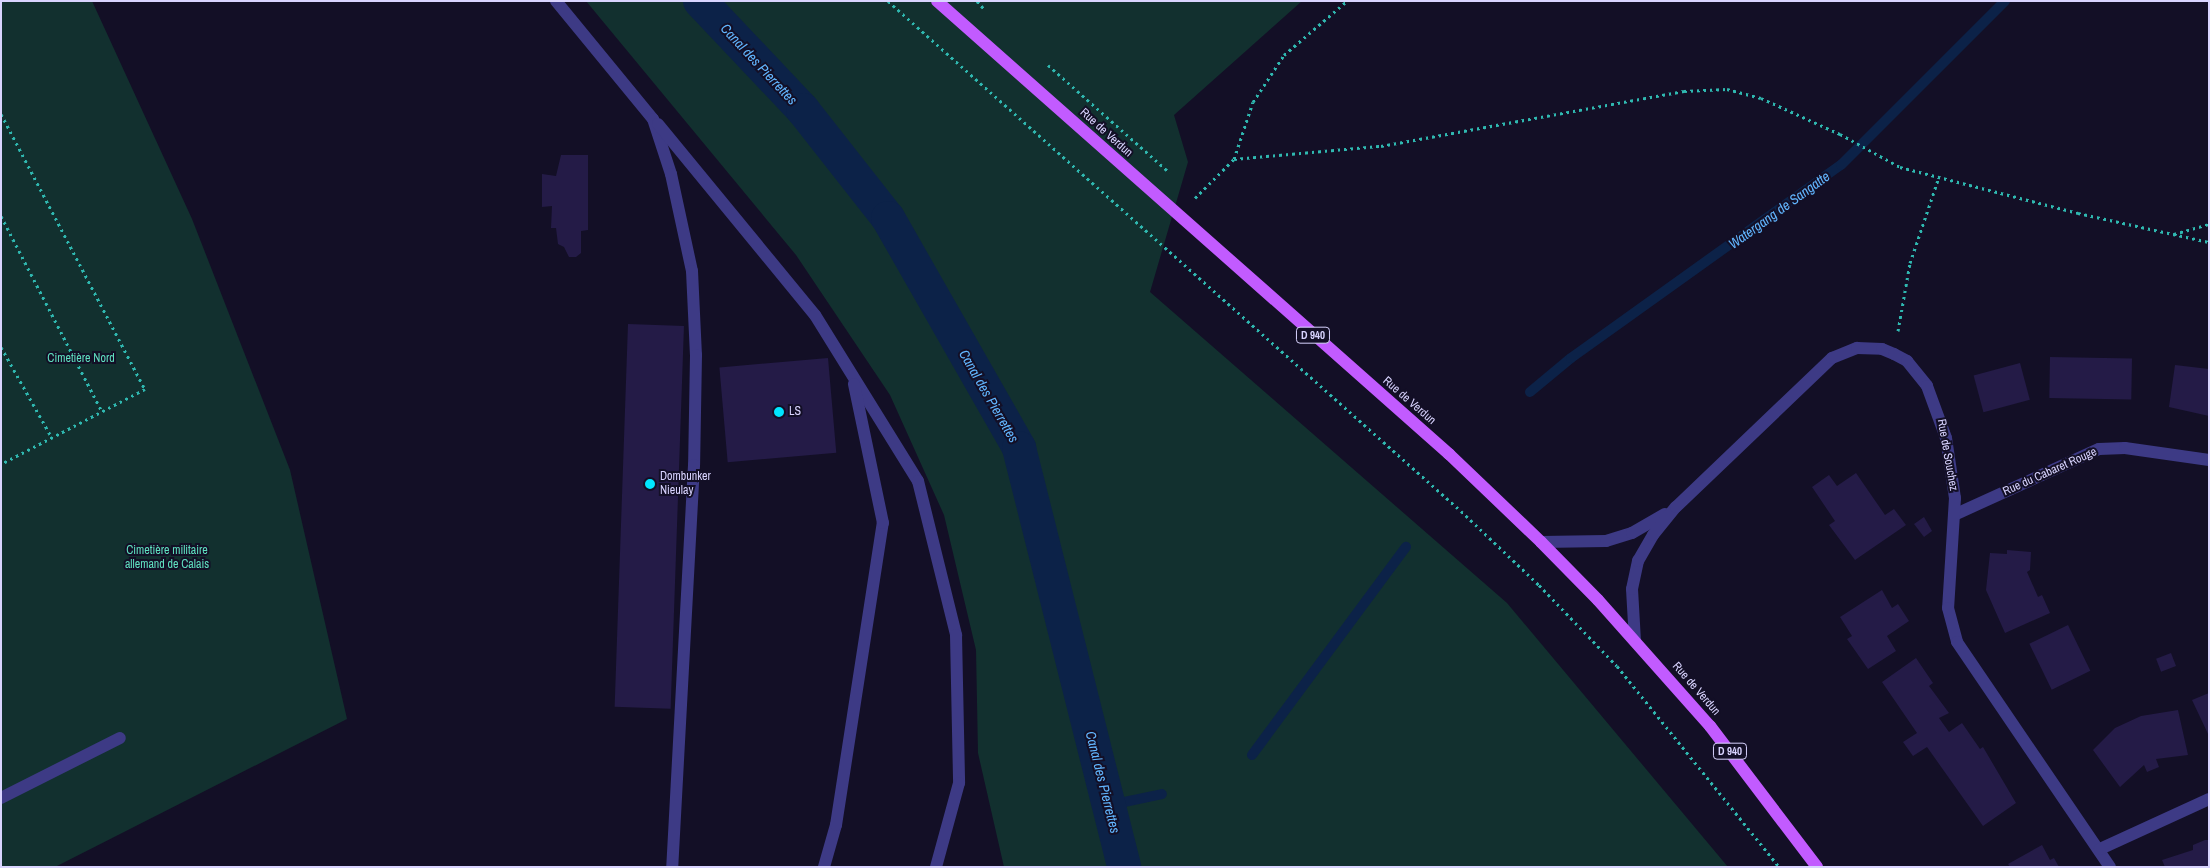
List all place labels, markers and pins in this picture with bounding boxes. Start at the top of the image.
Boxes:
place label: LS [789,405,801,419]
marker: LS [773,406,785,418]
place label: Dombunker Nieulay [660,470,711,498]
marker: Dombunker Nieulay [644,478,656,490]

